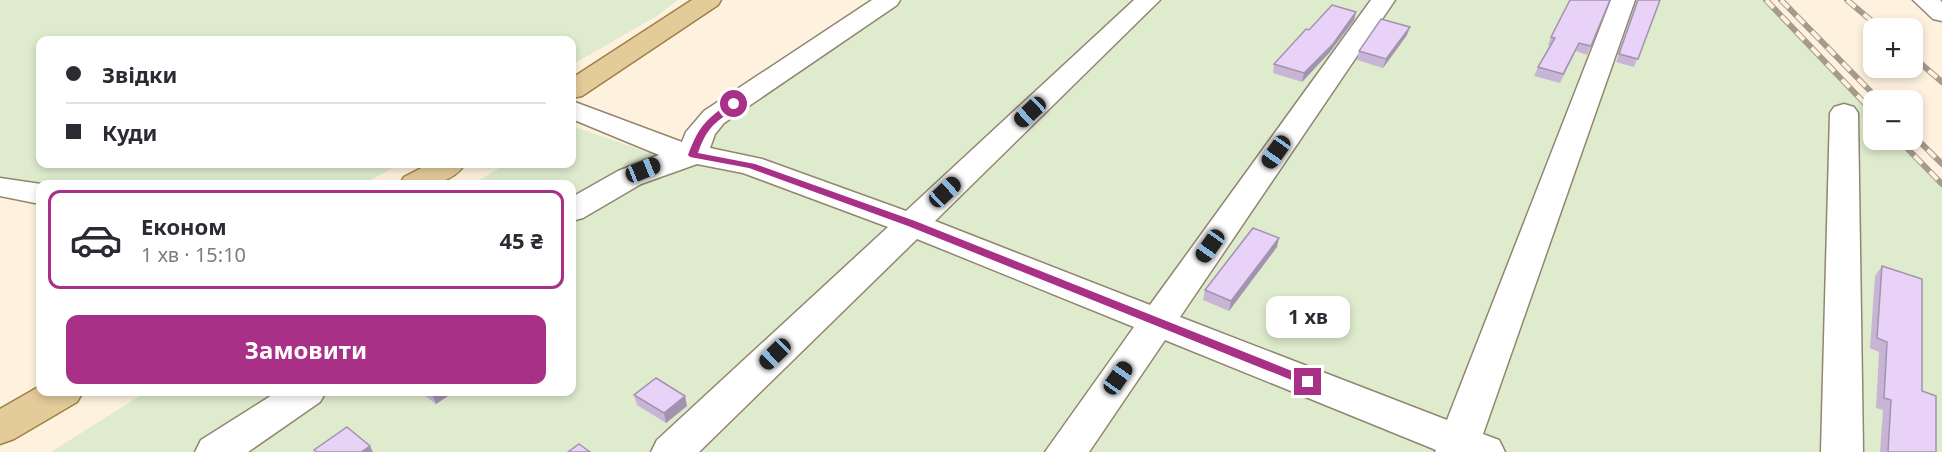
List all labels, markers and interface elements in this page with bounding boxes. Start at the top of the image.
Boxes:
map controls [1863,18,1923,150]
button: + [1863,18,1923,78]
text: Звідки [102,59,177,89]
route start [720,90,747,117]
button: − [1863,90,1923,150]
car [1011,93,1049,131]
text: Куди [102,117,157,147]
car [1258,132,1294,172]
car [623,155,663,185]
car [926,173,964,211]
text: Економ [141,211,227,241]
icon: car [69,213,123,267]
text: 45 ₴ [500,225,543,255]
car [1192,226,1228,266]
text: 1 хв · 15:10 [141,241,246,268]
callout: 1 хв [1266,295,1350,337]
text: 1 хв [1288,303,1328,330]
button: Замовити [66,315,546,384]
car [756,335,794,373]
car [1100,358,1136,398]
route end [1294,368,1321,395]

